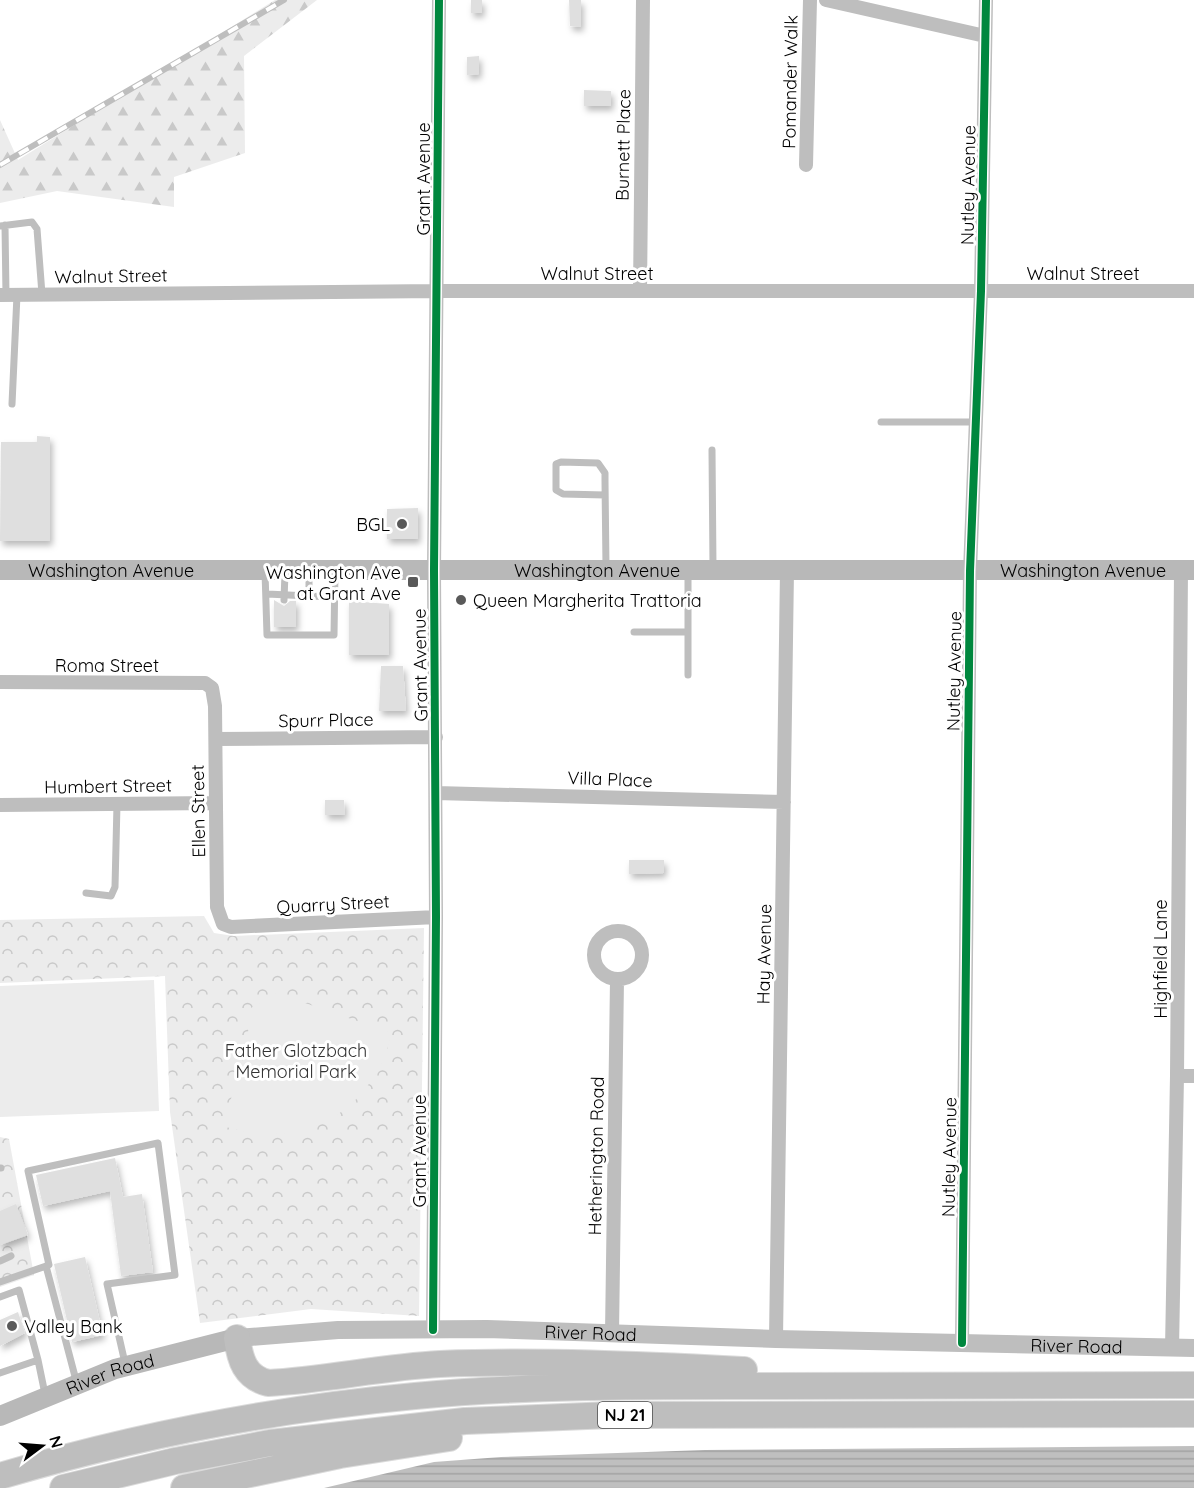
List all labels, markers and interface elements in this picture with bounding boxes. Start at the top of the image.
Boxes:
street label: Pomander Walk [777,15,803,149]
street label: Burnett Place [611,89,635,201]
street label: Grant Avenue [412,122,435,236]
street label: Nutley Avenue [955,125,981,245]
street label: Walnut Street [540,262,654,285]
street label: Walnut Street [1026,262,1140,285]
street label: Walnut Street [54,264,168,288]
place label: BGL [356,513,390,536]
marker: BGL [395,517,409,531]
street label: Washington Avenue [28,559,194,582]
street label: Washington Avenue [514,559,680,582]
street label: Washington Avenue [1000,559,1166,582]
place label: Washington Ave at Grant Ave [266,561,401,605]
marker: Washington Ave at Grant Ave [406,575,420,589]
place label: Queen Margherita Trattoria [473,589,702,612]
marker: Queen Margherita Trattoria [454,593,468,607]
street label: Grant Avenue [408,608,432,722]
street label: Nutley Avenue [941,611,967,731]
street label: Roma Street [55,654,159,677]
street label: Spurr Place [278,708,374,732]
street label: Ellen Street [186,764,210,858]
street label: Villa Place [567,766,653,792]
street label: Humbert Street [44,773,172,799]
street label: Quarry Street [276,890,390,918]
street label: Highfield Lane [1149,899,1172,1019]
street label: Hay Avenue [752,904,776,1004]
park label: Father Glotzbach Memorial Park [225,1039,367,1083]
street label: Hetherington Road [583,1076,609,1236]
street label: Grant Avenue [408,1094,431,1208]
street label: Nutley Avenue [936,1097,962,1217]
place label: Valley Bank [24,1315,123,1338]
marker: Valley Bank [5,1319,19,1333]
street label: River Road [544,1320,637,1346]
street label: River Road [1030,1333,1123,1358]
street label: River Road [62,1348,156,1399]
road number: NJ 21 [598,1402,652,1428]
north arrow [12,1416,72,1476]
text: N [45,1433,68,1450]

